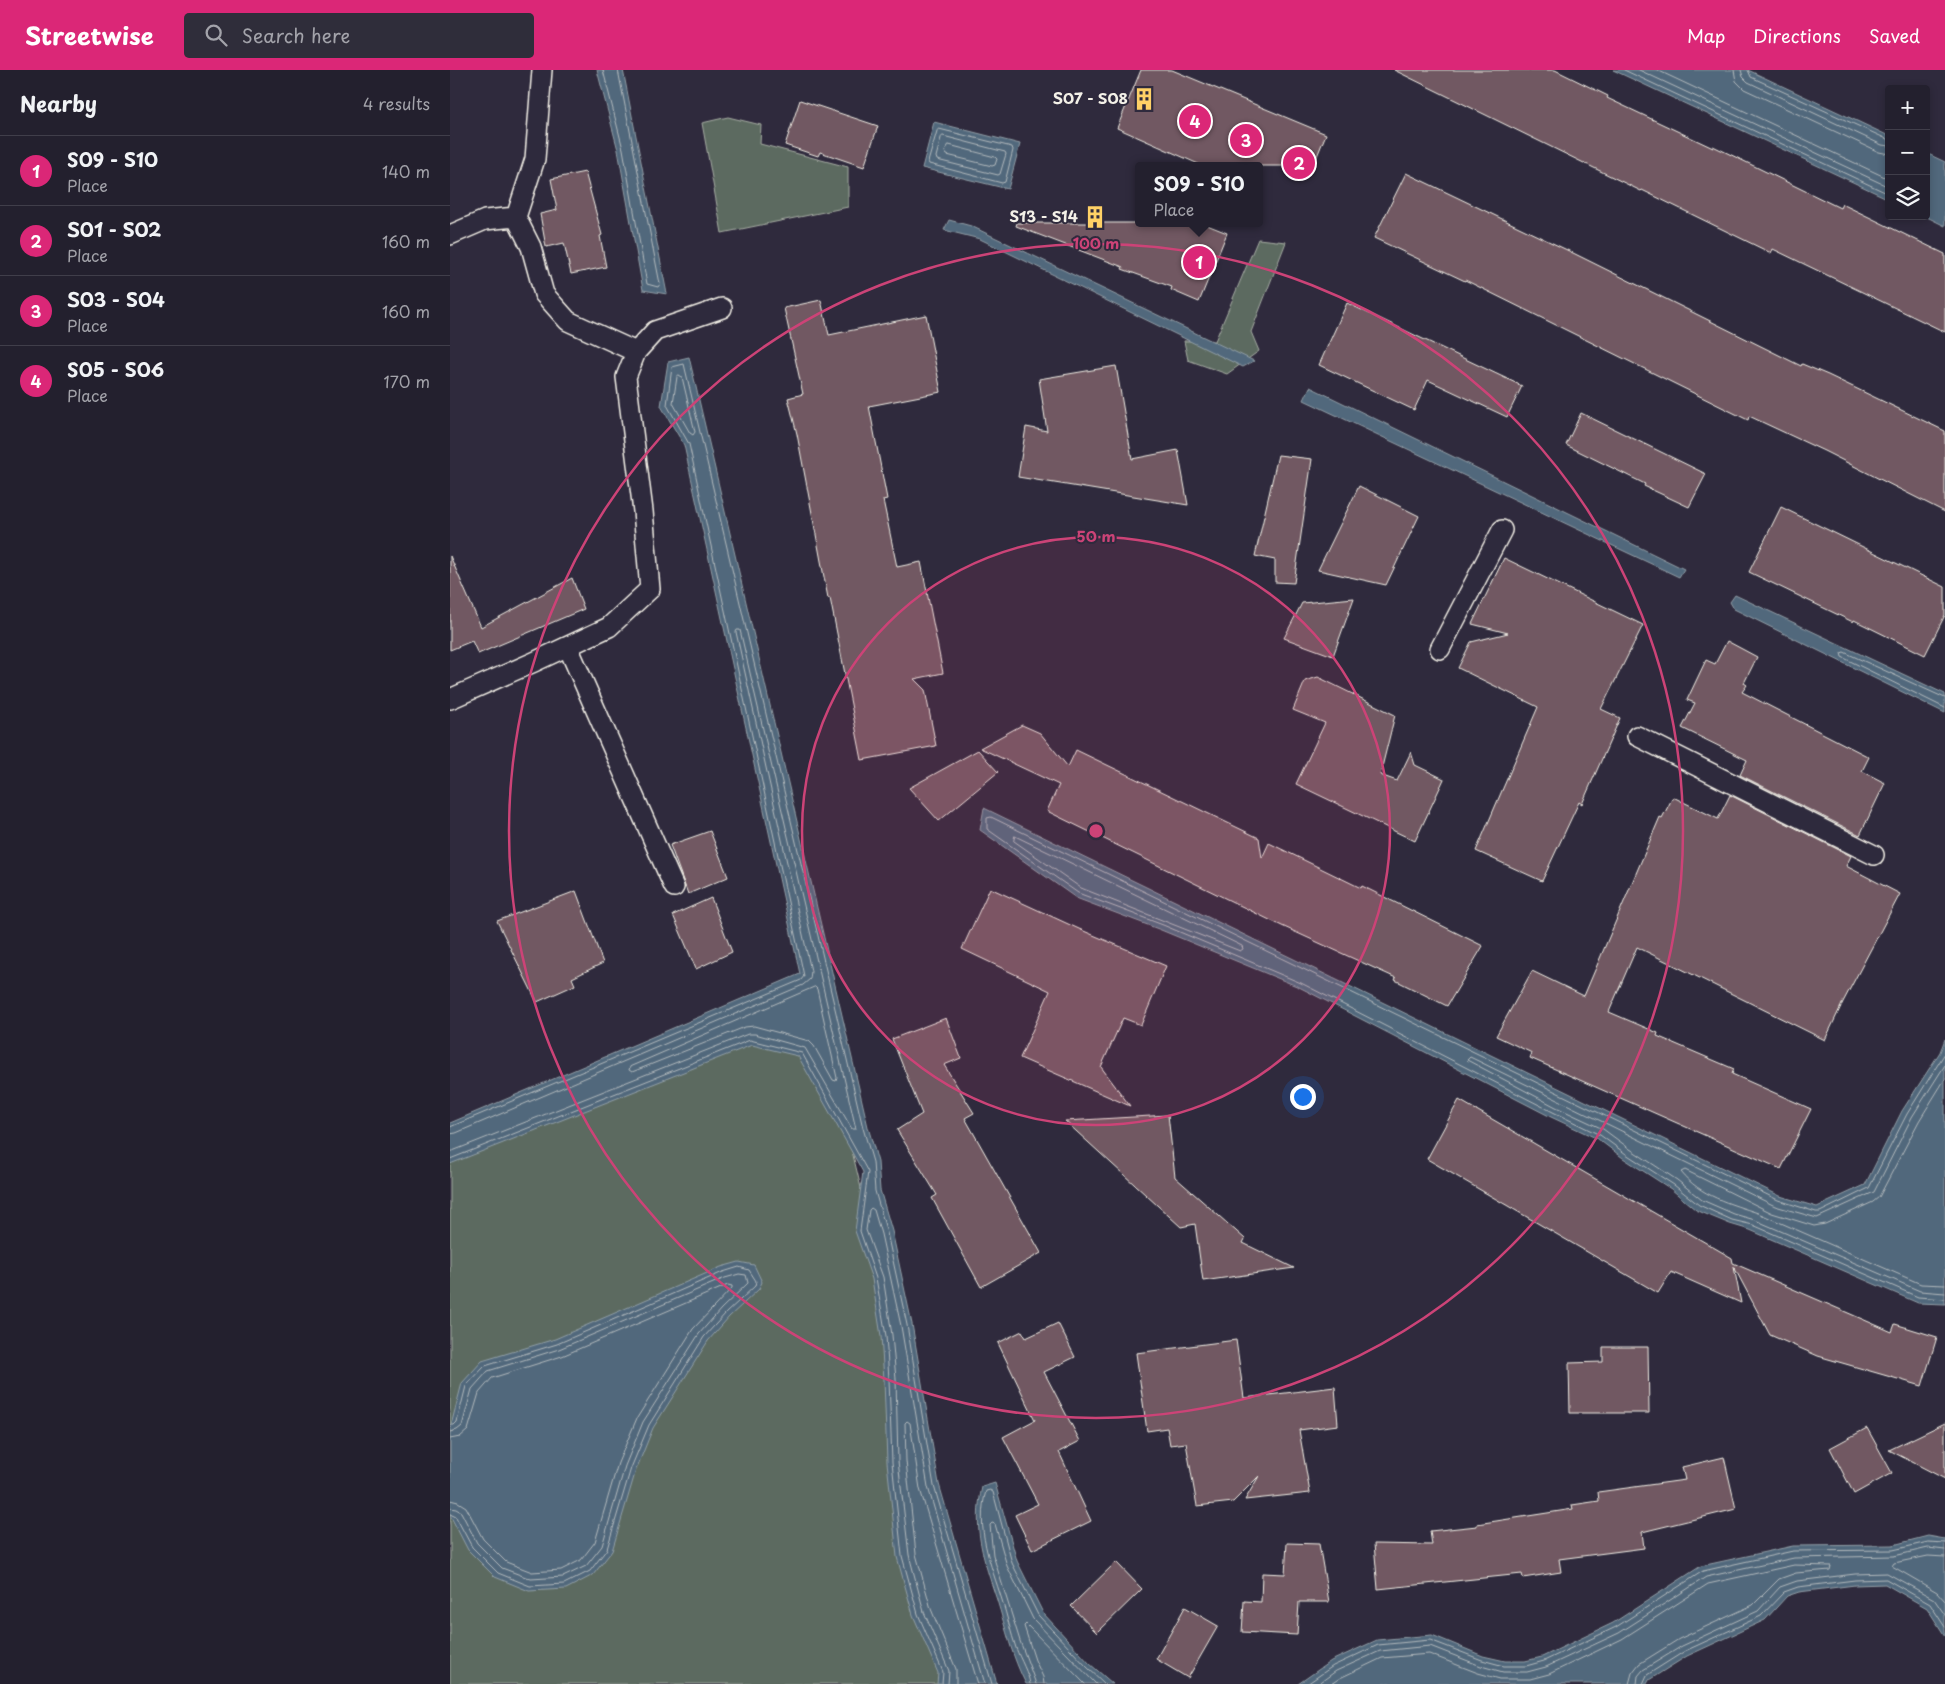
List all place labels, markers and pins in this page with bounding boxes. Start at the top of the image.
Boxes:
place label: S07 - S08 [1053,86,1128,109]
building icon: S07 - S08 [1131,86,1157,112]
pin: 4 [1179,102,1211,140]
pin: 3 [1230,121,1262,159]
pin: 2 [1283,144,1315,182]
place label: S13 - S14 [1009,204,1078,227]
building icon: S13 - S14 [1082,204,1108,230]
pin: 1 [1183,243,1215,281]
centre of rings [1087,822,1105,840]

